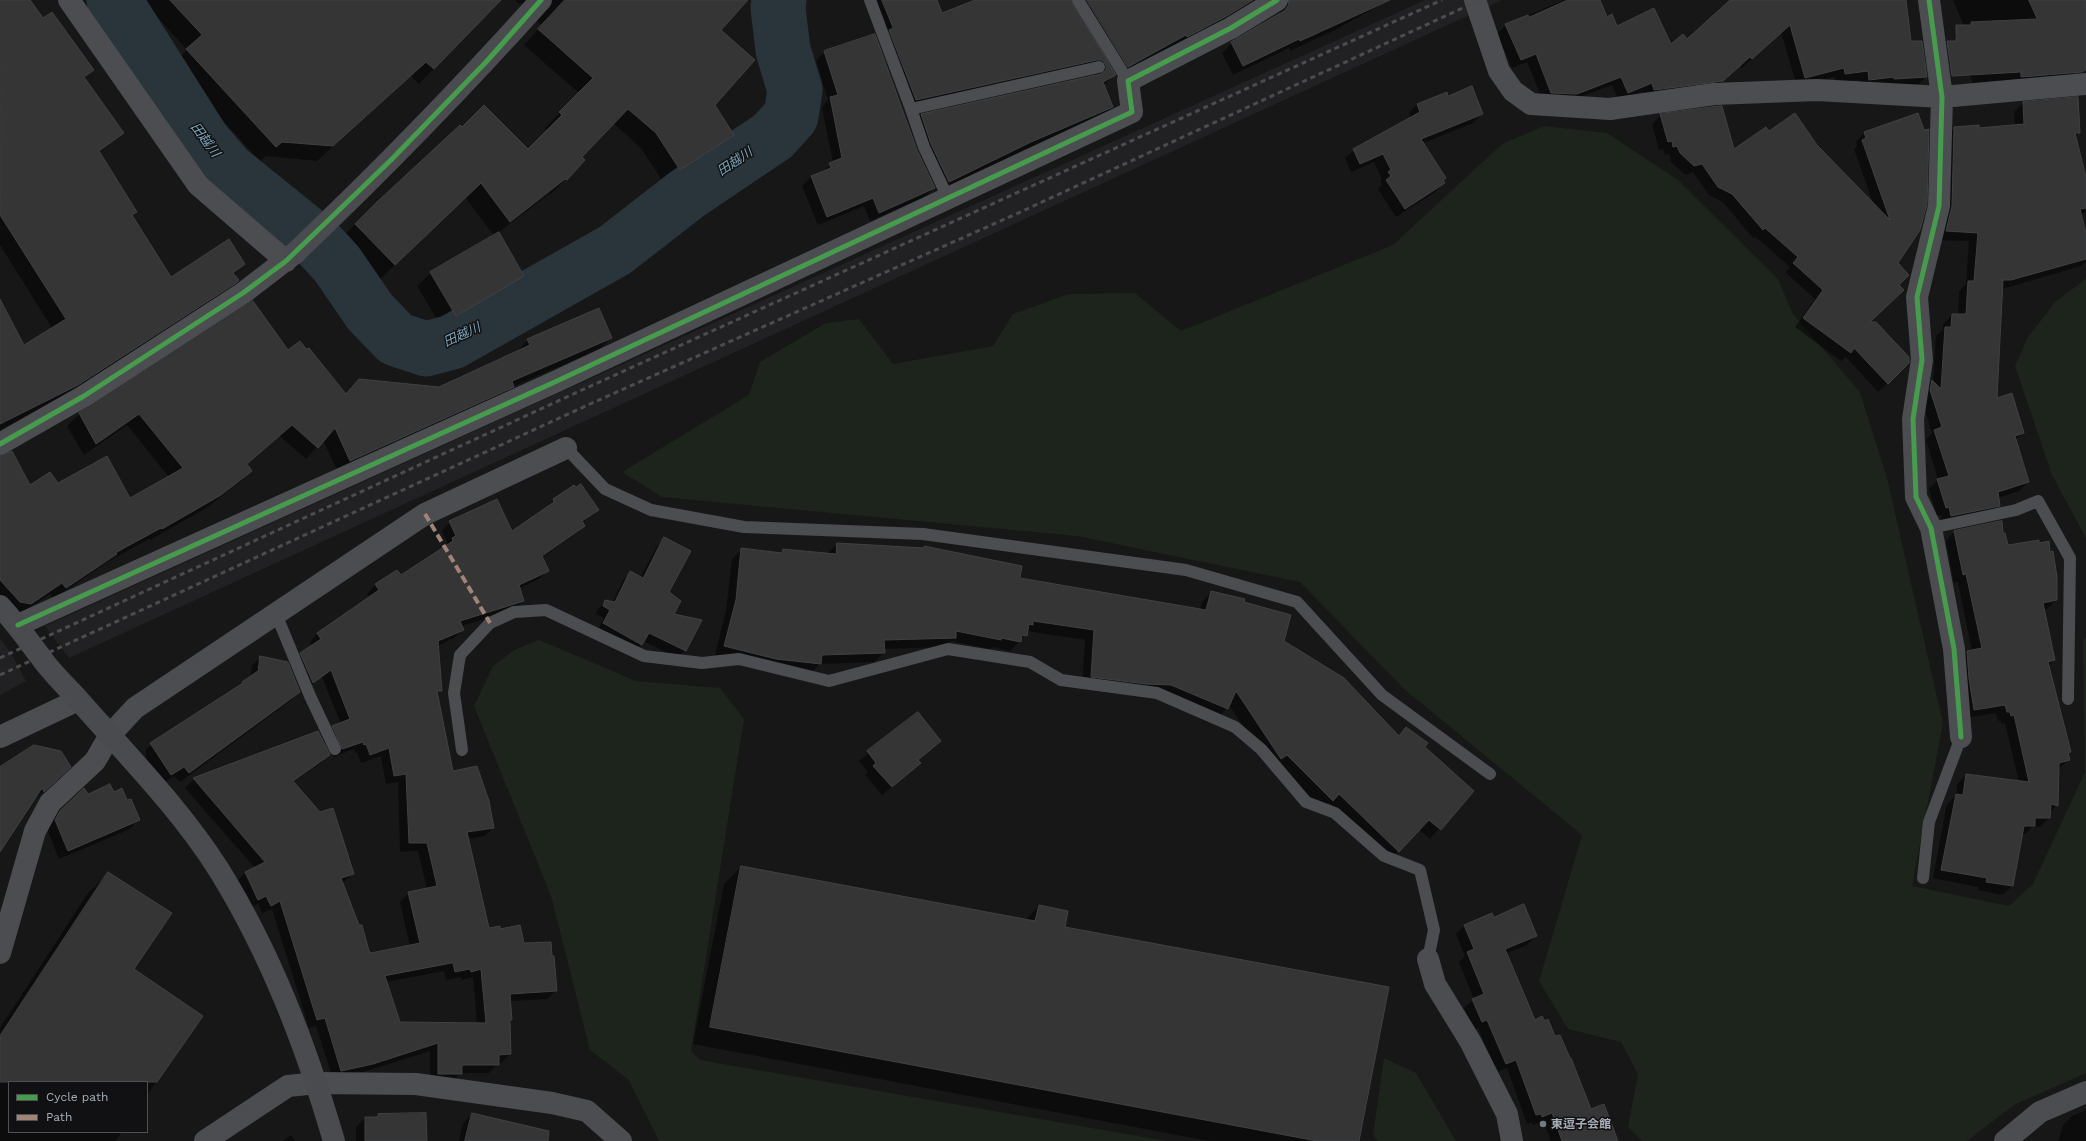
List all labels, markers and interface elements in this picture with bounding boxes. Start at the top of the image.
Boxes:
water label: 田越川 [187,120,223,160]
water label: 田越川 [714,145,756,179]
water label: 田越川 [441,320,483,350]
legend [8,1081,148,1133]
text: Cycle path [46,1090,108,1104]
text: Path [46,1110,72,1124]
place label: 東逗子会館 [1551,1117,1611,1131]
marker: 東逗子会館 [1538,1119,1548,1129]

